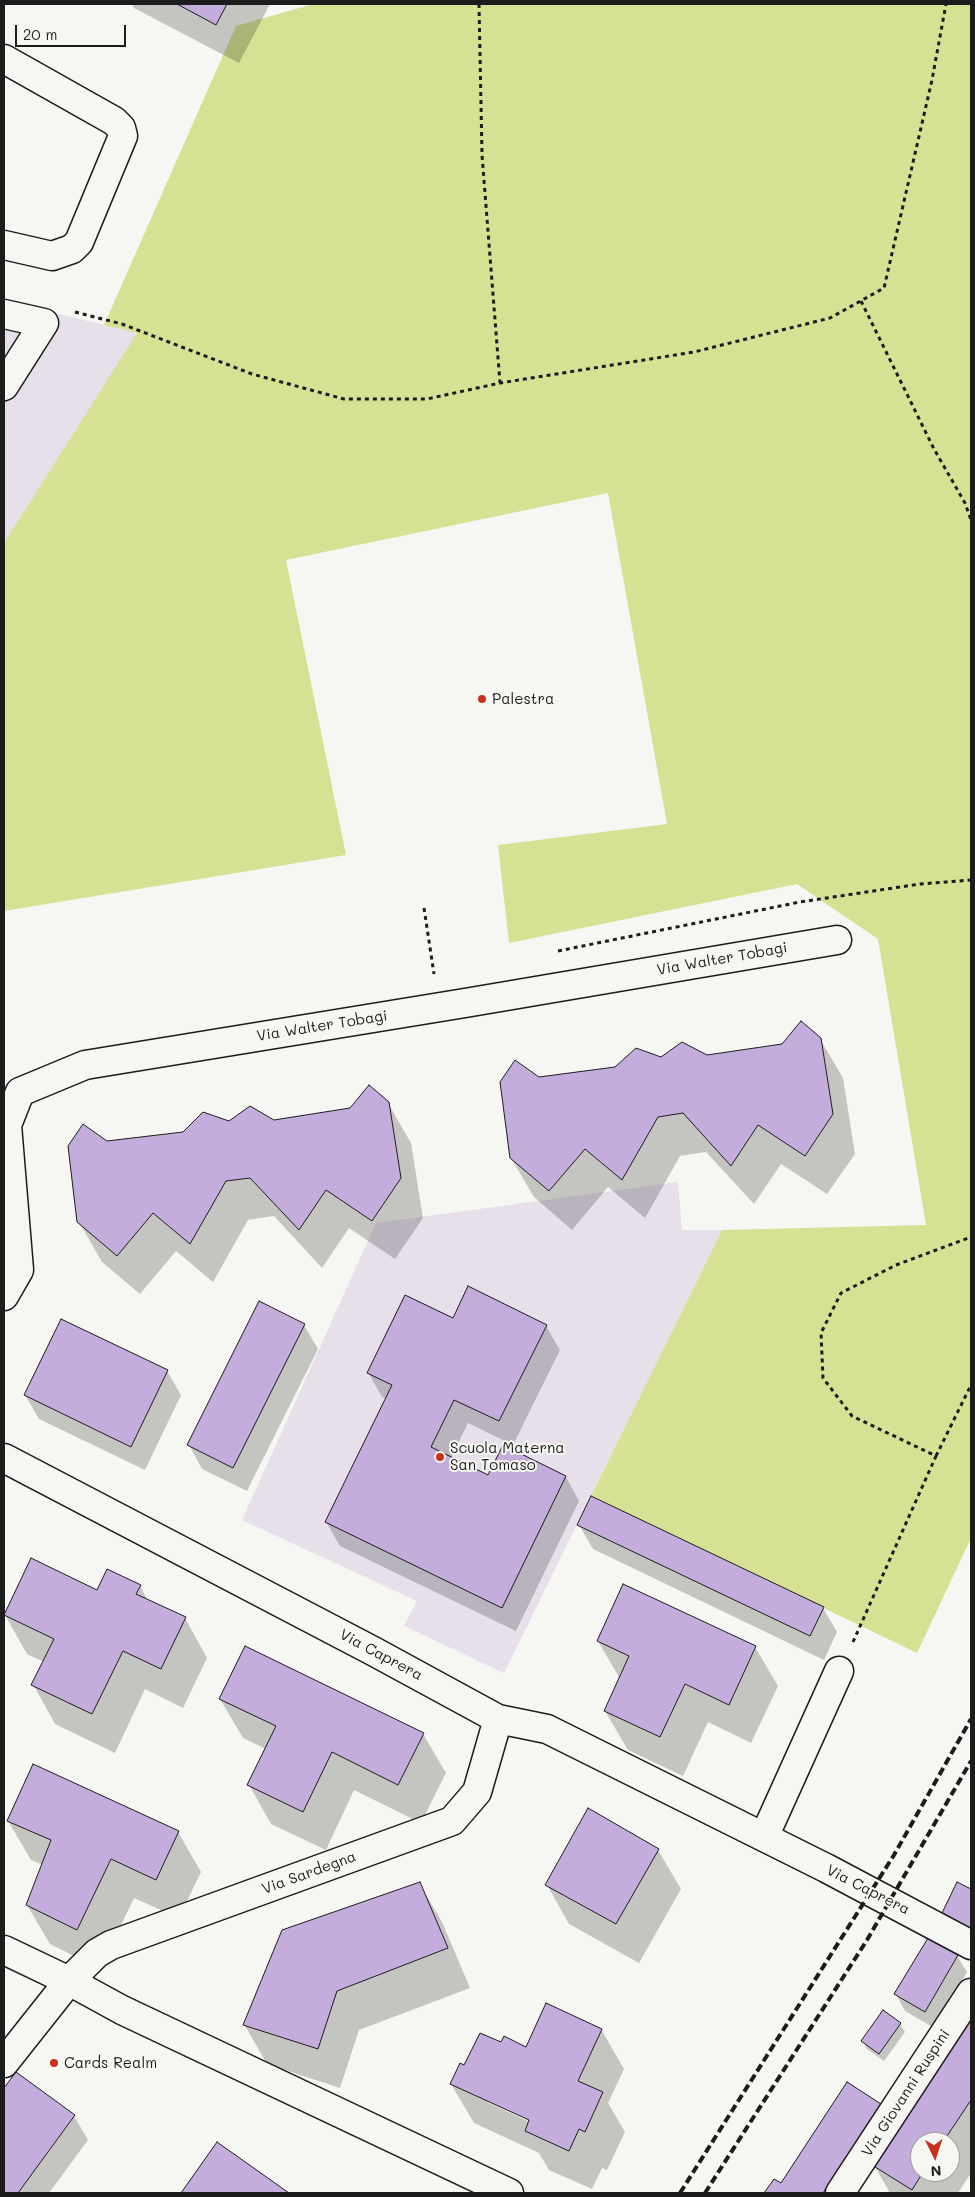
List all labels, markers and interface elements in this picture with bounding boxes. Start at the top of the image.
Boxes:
scale bar [18,15,129,47]
text: 20 m [23,24,57,44]
place label: Palestra [492,690,554,708]
marker: Palestra [476,693,488,705]
street label: Via Walter Tobagi [655,939,789,979]
street label: Via Walter Tobagi [255,1007,389,1045]
place label: Scuola Materna San Tomaso [450,1439,565,1474]
marker: Scuola Materna San Tomaso [434,1451,446,1463]
street label: Via Caprera [336,1626,426,1684]
street label: Via Sardegna [259,1848,359,1898]
street label: Via Caprera [823,1861,913,1919]
street label: Via Giovanni Ruspini [858,2026,954,2160]
place label: Cards Realm [64,2054,157,2072]
marker: Cards Realm [48,2057,60,2069]
north arrow [910,2132,960,2182]
text: N [930,2162,942,2181]

